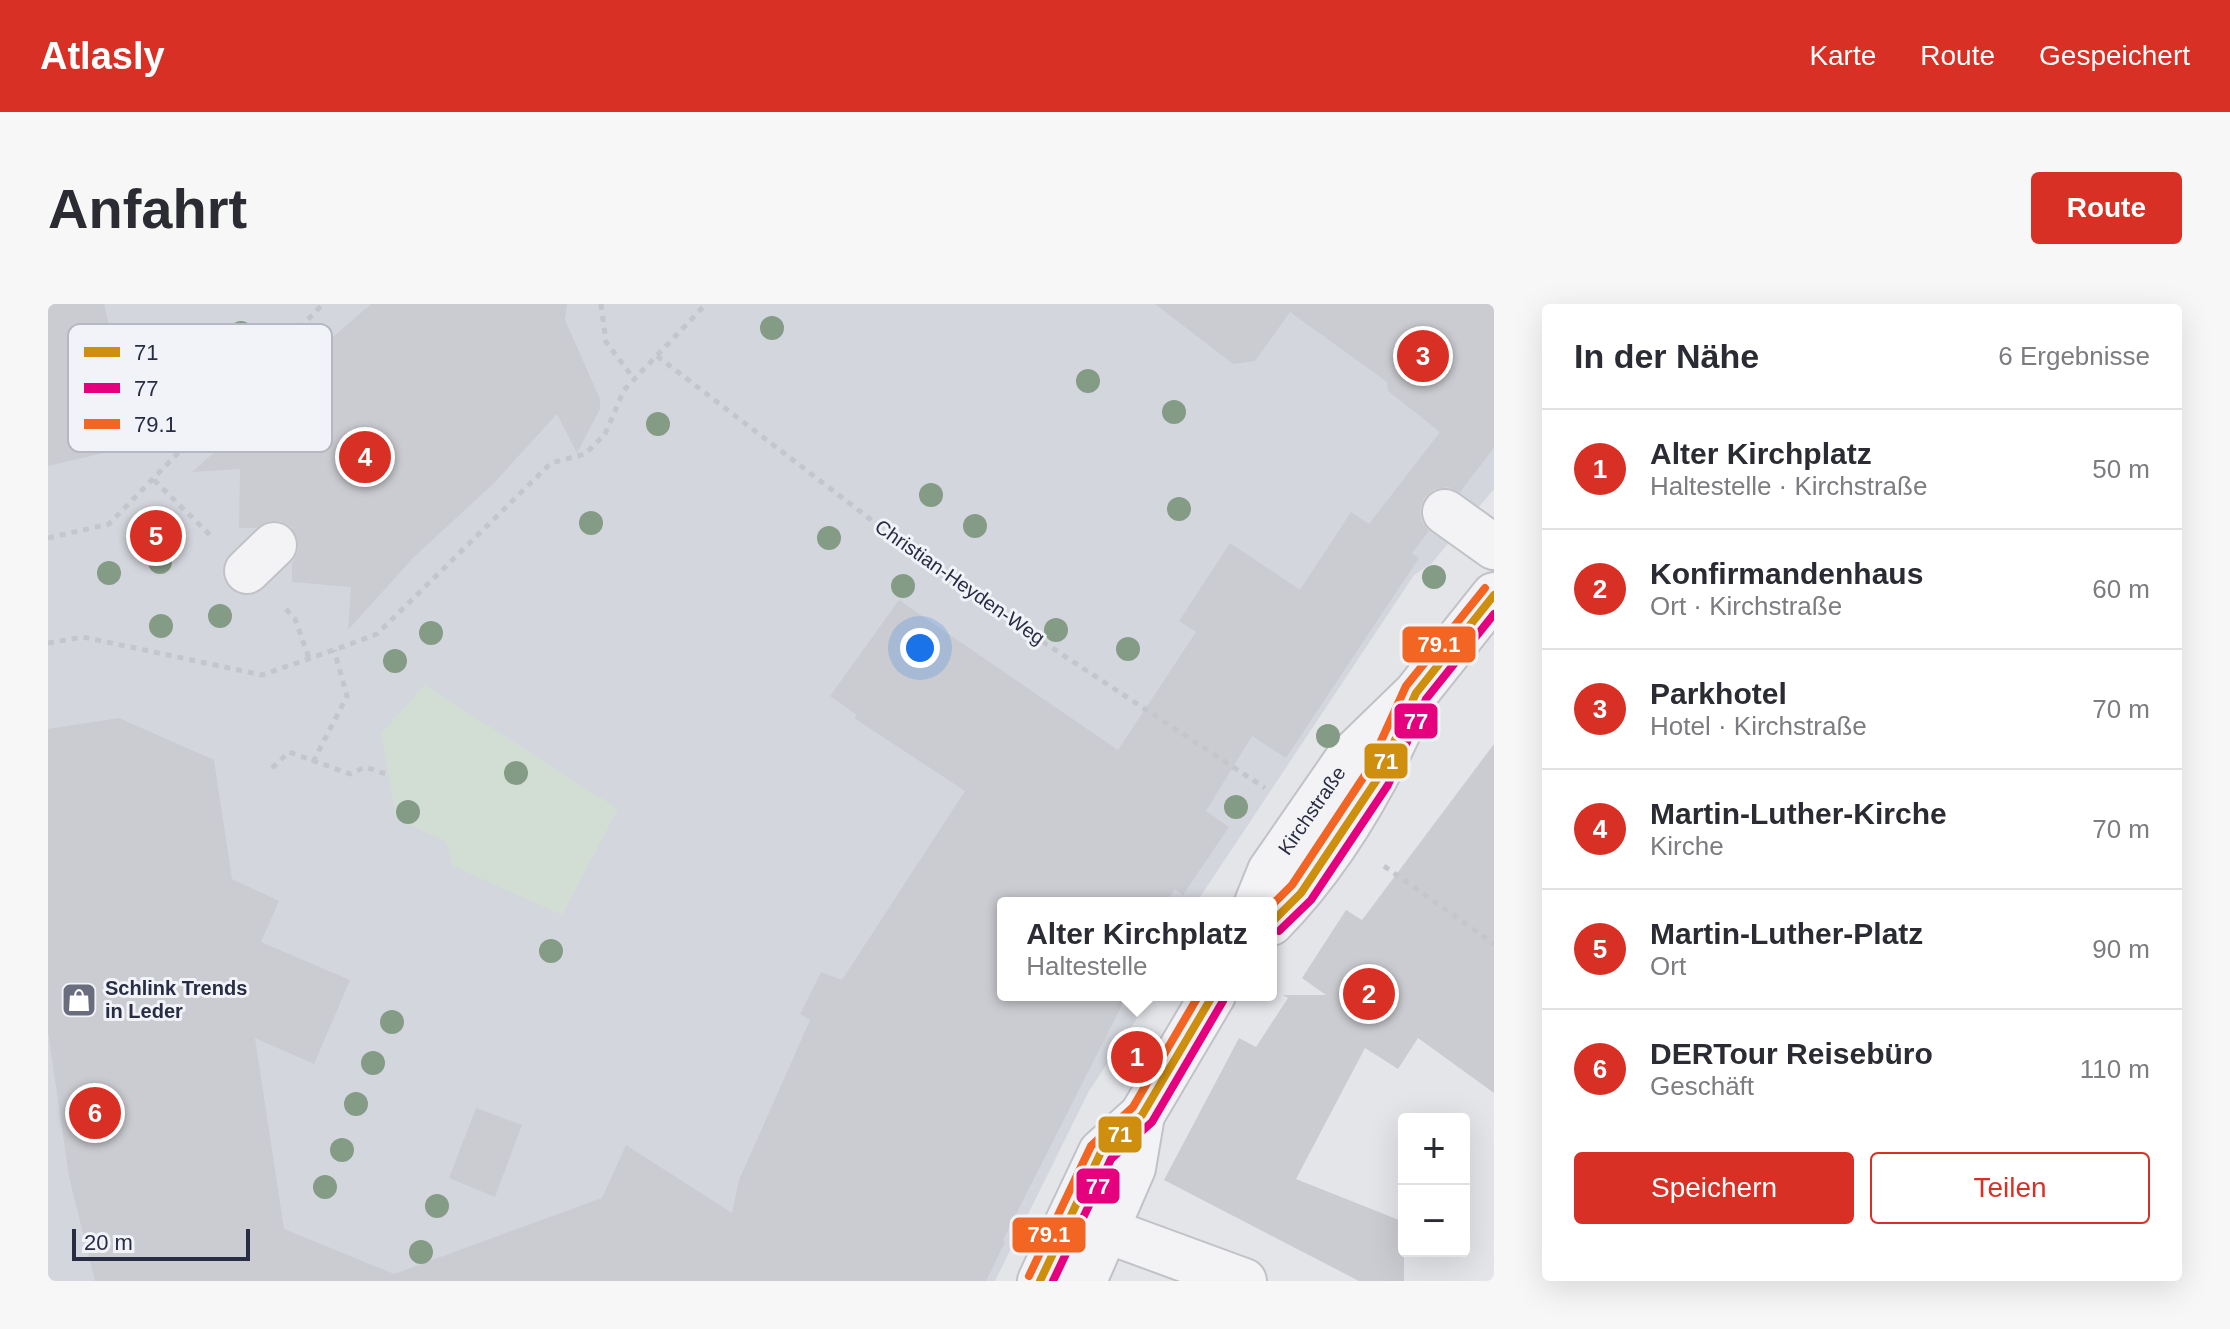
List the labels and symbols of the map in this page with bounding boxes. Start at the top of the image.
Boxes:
legend [68,324,332,452]
pin: 3 [1397,326,1449,386]
text: 71 [134,340,158,365]
text: 77 [134,376,158,401]
text: 79.1 [134,412,177,437]
pin: 4 [339,427,391,487]
pin: 5 [130,506,182,566]
street label: Christian-Heyden-Weg [871,515,1049,649]
line badge: 79.1 [1401,625,1477,664]
your location [900,628,940,668]
text: 79.1 [1418,632,1460,657]
line badge: 77 [1393,702,1439,740]
text: 77 [1404,709,1428,734]
line badge: 71 [1363,742,1409,780]
text: 71 [1374,749,1398,774]
street label: Kirchstraße [1274,762,1350,859]
pin: 2 [1343,964,1395,1024]
place label: Schlink Trends in Leder [105,977,247,1022]
shop icon: Schlink Trends in Leder [60,981,98,1019]
pin: 1 [1111,1027,1163,1087]
pin: 6 [69,1083,121,1143]
line badge: 71 [1097,1115,1143,1154]
text: 71 [1108,1122,1132,1147]
line badge: 77 [1075,1167,1121,1205]
text: 77 [1086,1174,1110,1199]
line badge: 79.1 [1011,1216,1087,1254]
text: 79.1 [1028,1222,1070,1247]
scale bar [72,1225,250,1261]

